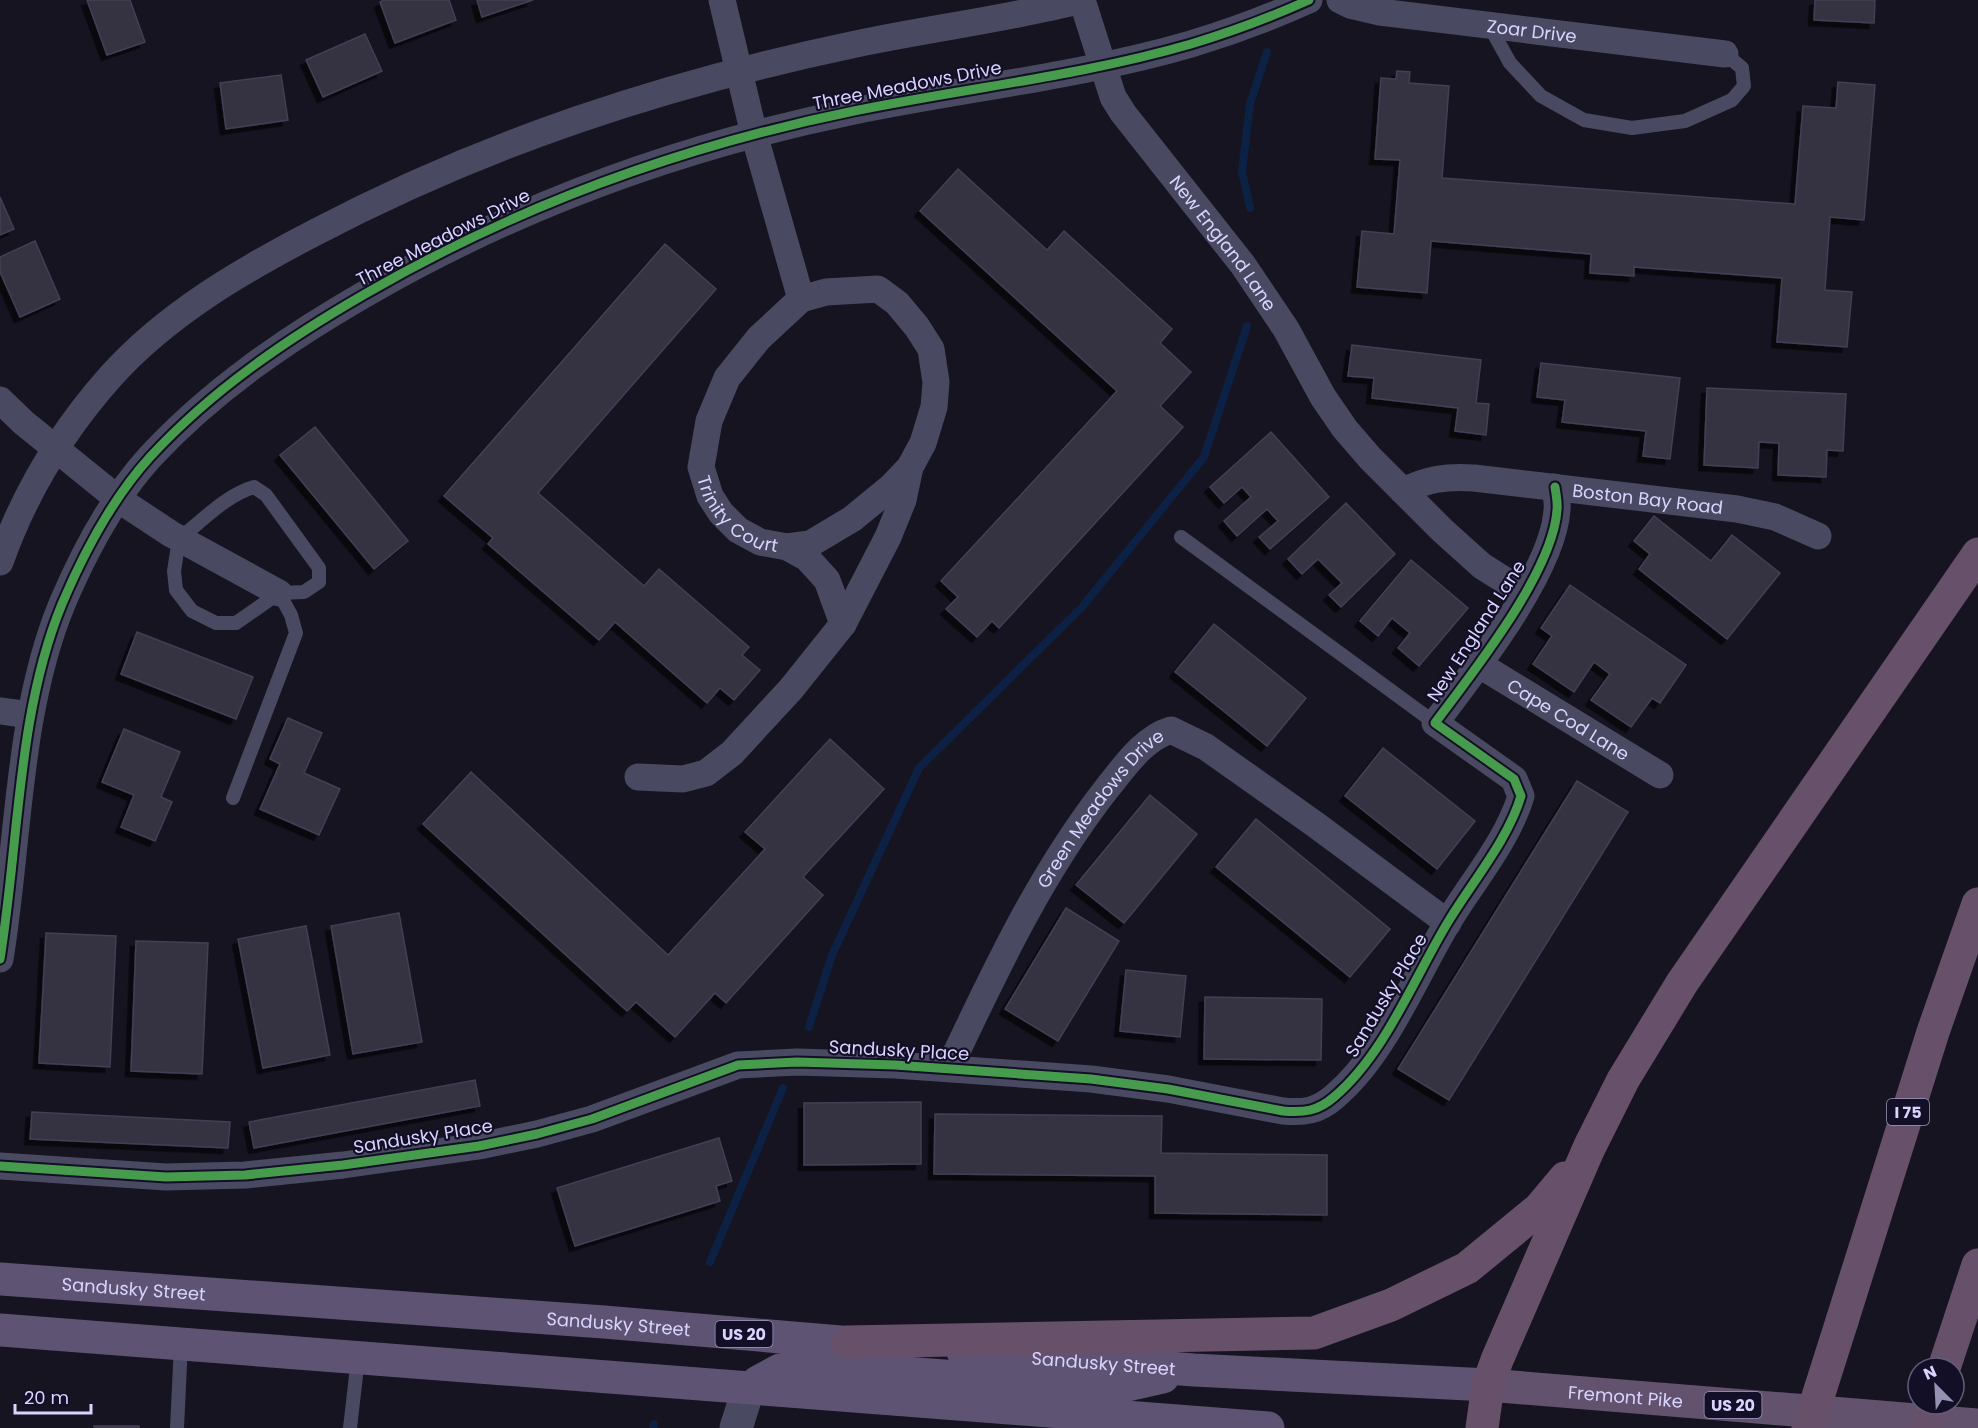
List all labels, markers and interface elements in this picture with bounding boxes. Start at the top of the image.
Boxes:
street label: Zoar Drive [1486,13,1578,48]
street label: Three Meadows Drive [811,54,1003,116]
street label: New England Lane [1164,170,1283,316]
street label: Three Meadows Drive [352,182,534,292]
street label: Trinity Court [692,472,780,558]
street label: Boston Bay Road [1571,477,1724,520]
street label: New England Lane [1421,555,1531,707]
street label: Cape Cod Lane [1503,672,1634,766]
street label: Green Meadows Drive [1030,723,1168,893]
street label: Sandusky Place [1339,928,1433,1062]
street label: Sandusky Place [828,1034,970,1066]
road number: I 75 [1887,1099,1929,1125]
street label: Sandusky Place [352,1113,494,1159]
street label: Sandusky Street [61,1271,207,1306]
street label: Sandusky Street [546,1305,691,1342]
road number: US 20 [716,1321,772,1347]
street label: Sandusky Street [1031,1345,1177,1381]
north arrow [1906,1356,1966,1416]
text: N [1920,1360,1940,1386]
scale bar [15,1377,92,1415]
street label: Fremont Pike [1567,1379,1684,1413]
text: 20 m [24,1385,69,1410]
road number: US 20 [1704,1392,1762,1418]

